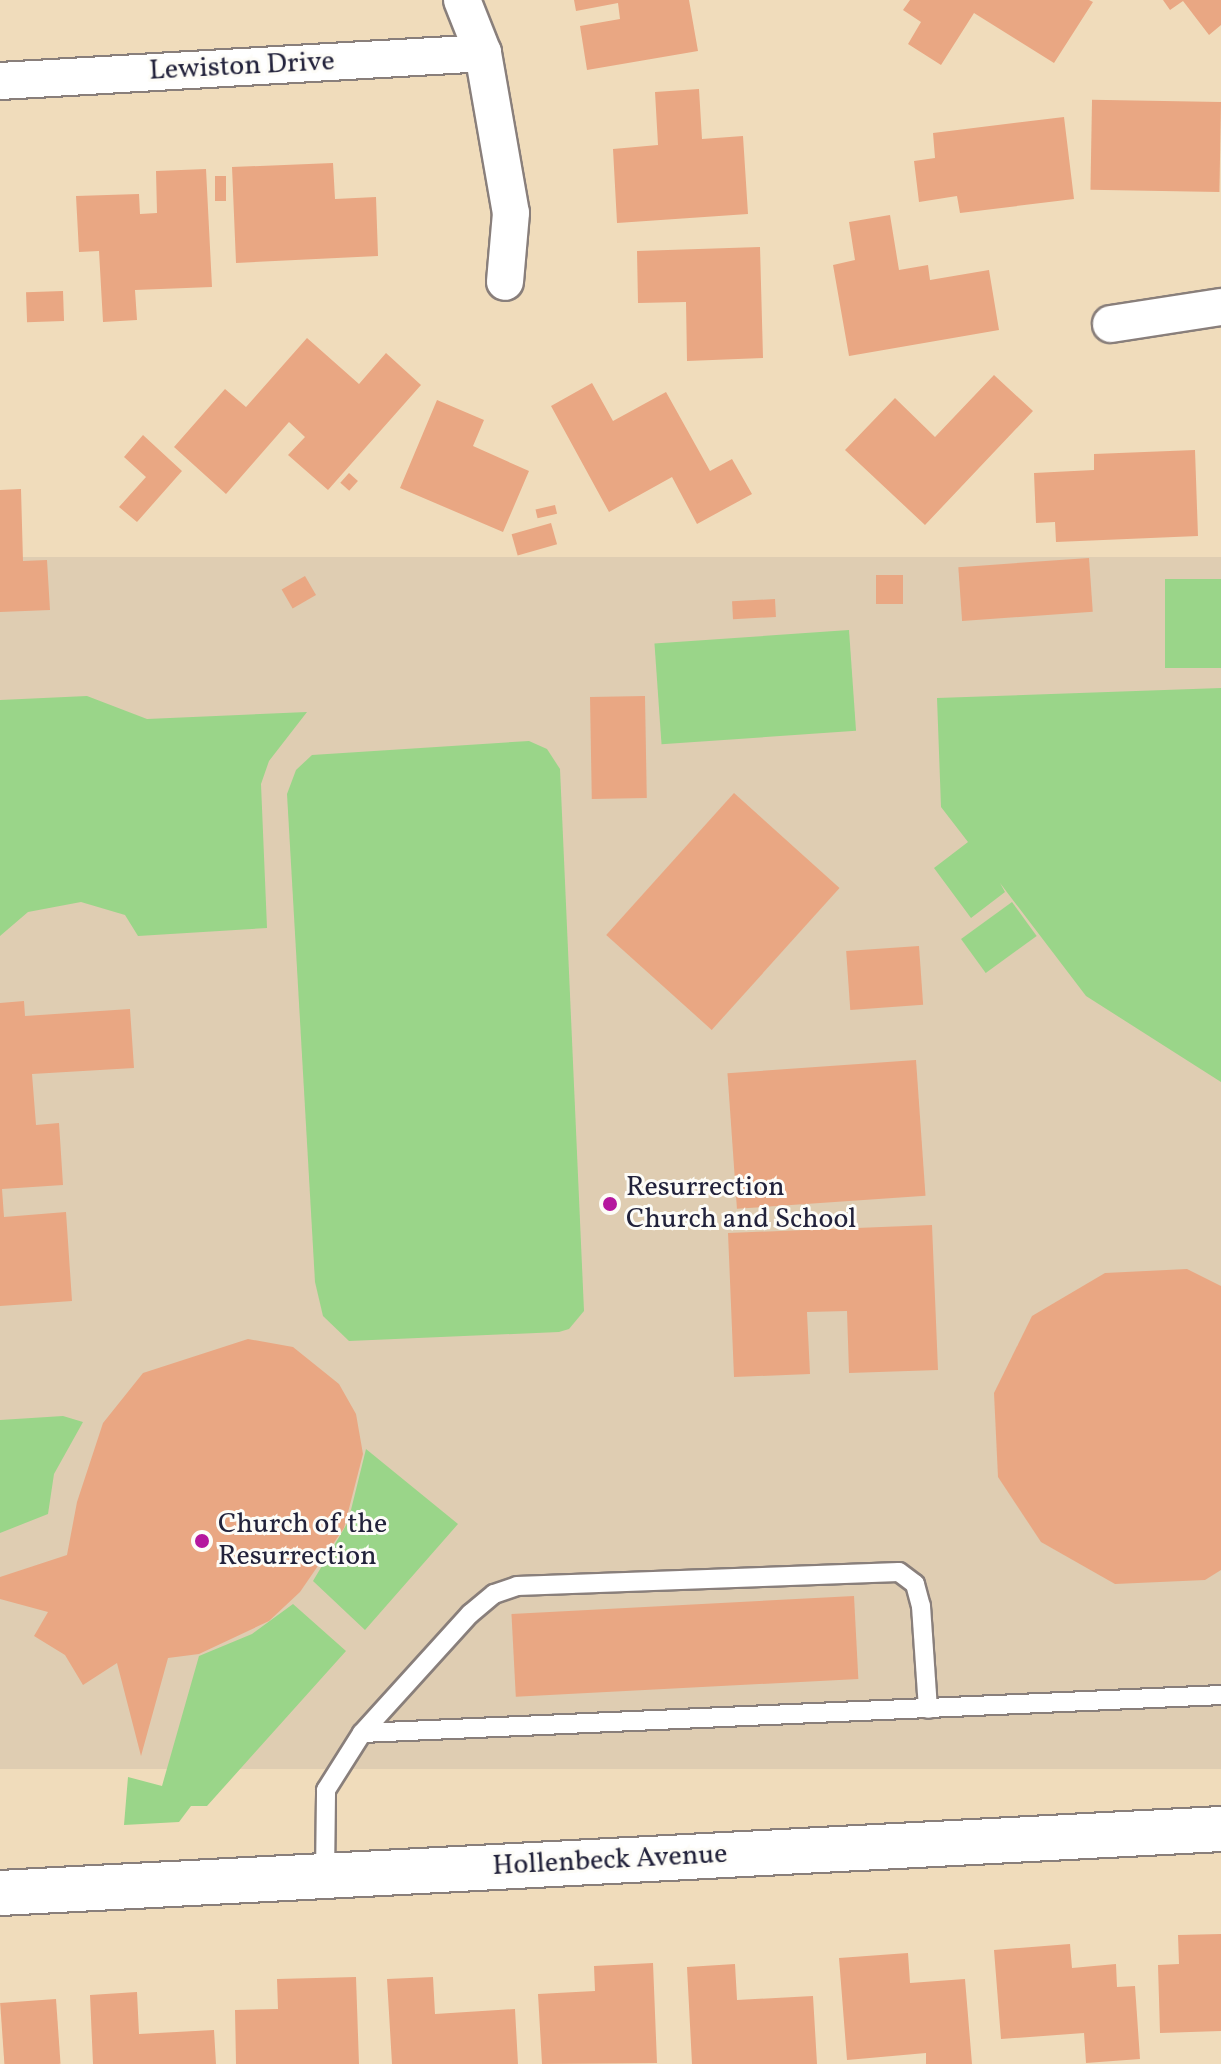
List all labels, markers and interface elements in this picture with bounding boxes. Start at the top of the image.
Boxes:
street label: Lewiston Drive [148,45,336,89]
place label: Resurrection Church and School [626,1171,856,1237]
marker: Resurrection Church and School [601,1195,619,1213]
place label: Church of the Resurrection [218,1508,384,1574]
marker: Church of the Resurrection [193,1532,211,1550]
street label: Hollenbeck Avenue [492,1838,728,1884]

